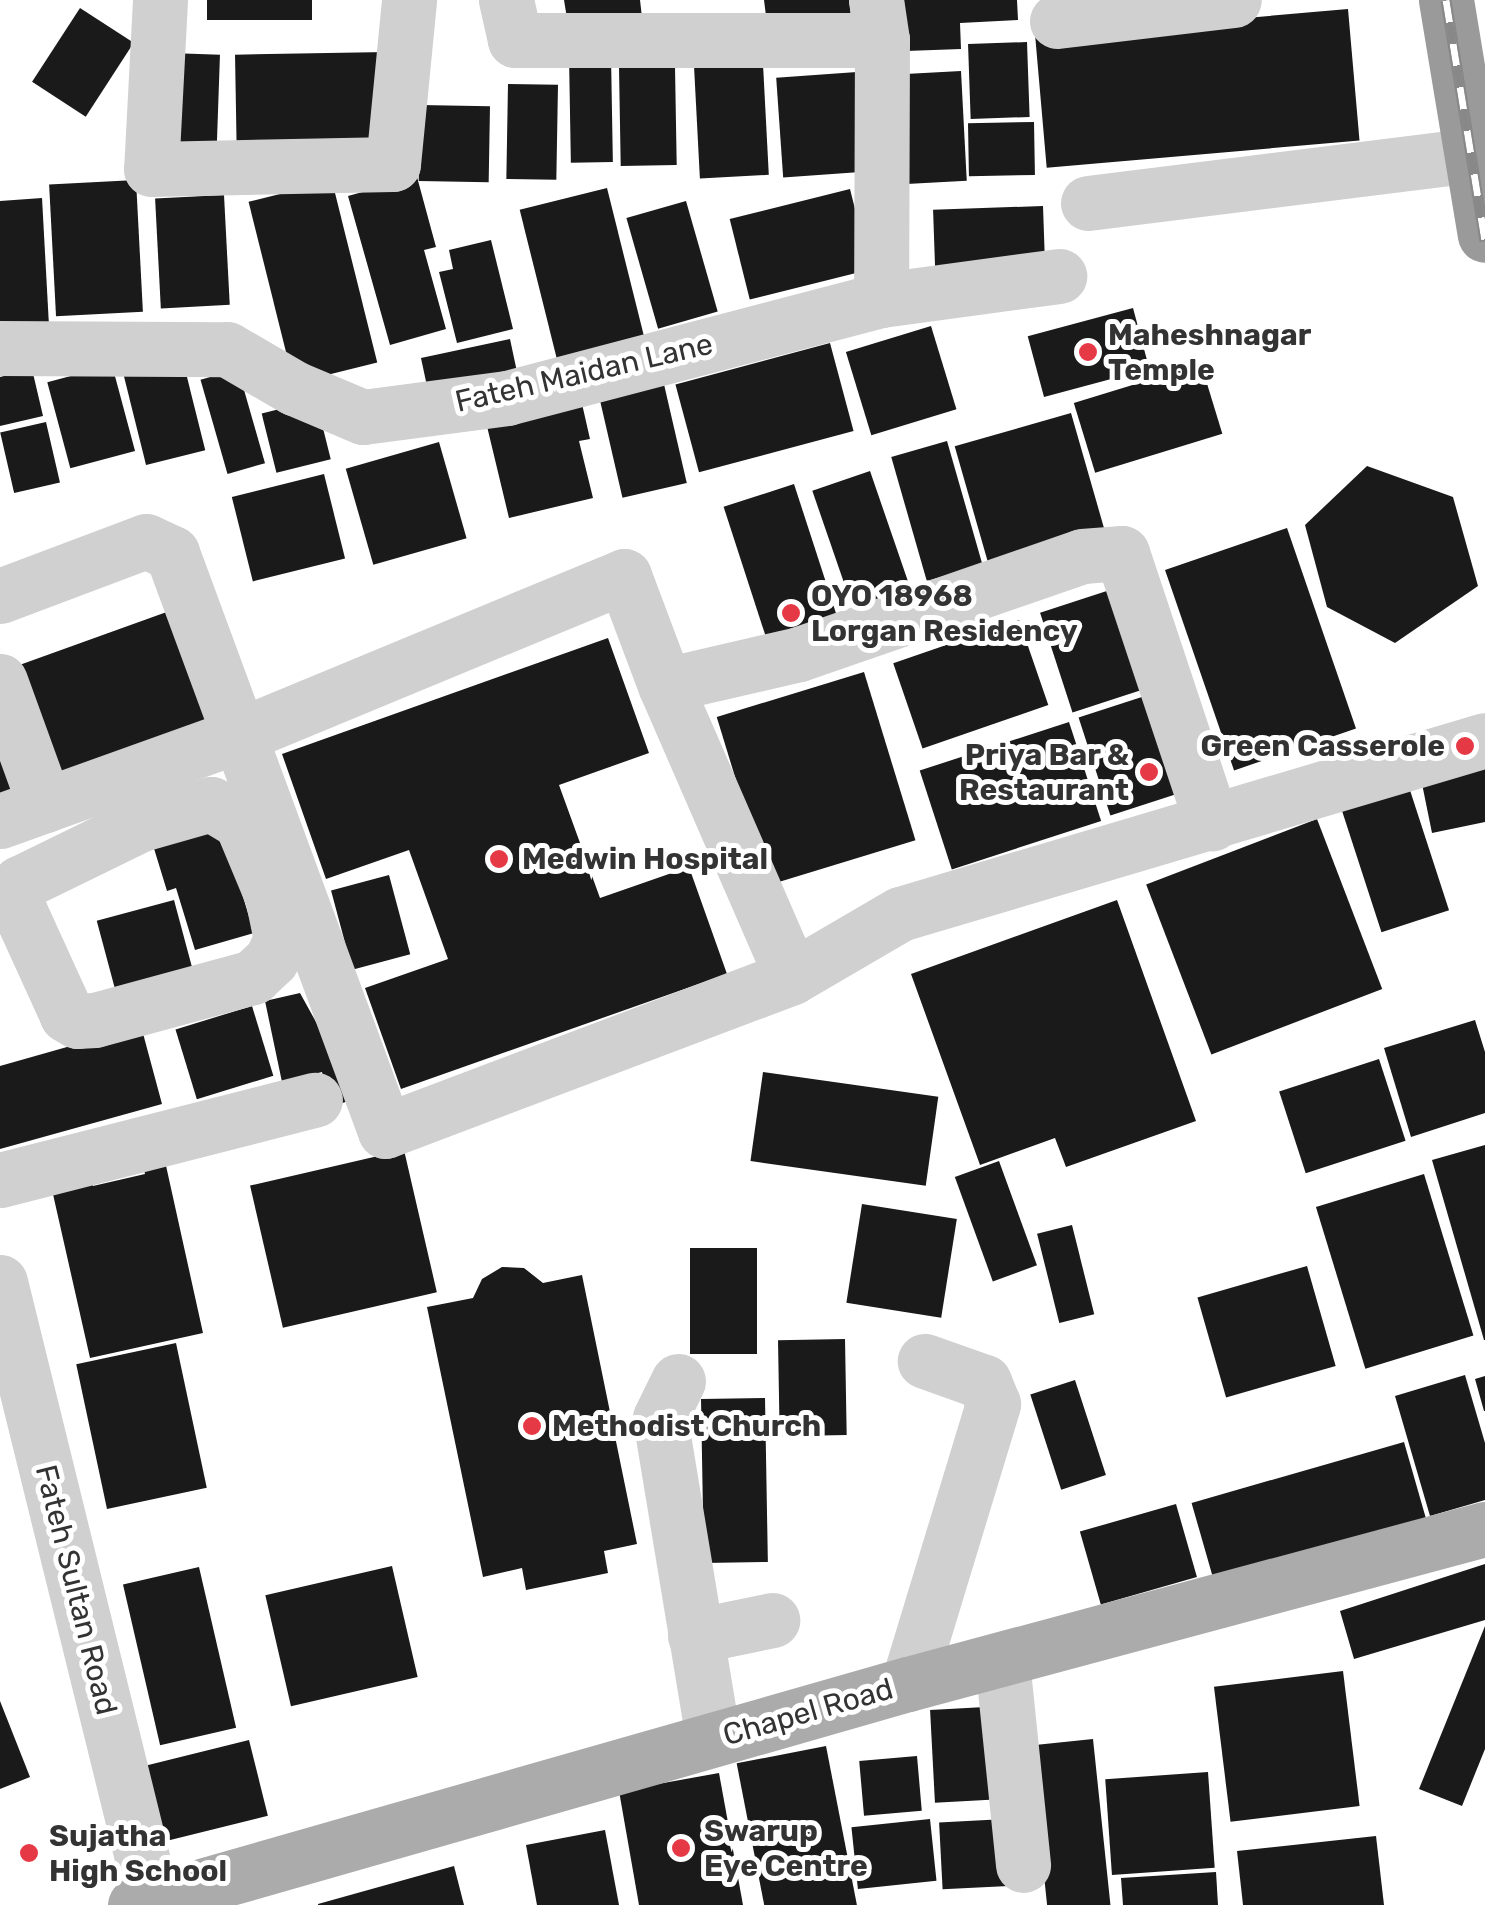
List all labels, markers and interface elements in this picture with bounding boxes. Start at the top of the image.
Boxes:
place label: Maheshnagar Temple [1108,317,1311,388]
street label: Fateh Maidan Lane [452,326,716,420]
marker: Maheshnagar Temple [1077,341,1099,363]
place label: OYO 18968 Lorgan Residency [811,578,1078,648]
marker: OYO 18968 Lorgan Residency [780,602,802,624]
place label: Green Casserole [1201,728,1445,764]
marker: Green Casserole [1454,735,1476,757]
place label: Priya Bar & Restaurant [959,737,1129,808]
marker: Priya Bar & Restaurant [1138,761,1160,783]
place label: Medwin Hospital [522,841,768,877]
marker: Medwin Hospital [486,846,512,872]
place label: Methodist Church [552,1408,821,1444]
marker: Methodist Church [521,1415,543,1437]
street label: Fateh Sultan Road [28,1461,124,1719]
street label: Chapel Road [719,1671,897,1753]
place label: Swarup Eye Centre [704,1813,868,1884]
place label: Sujatha High School [49,1818,227,1888]
marker: Swarup Eye Centre [668,1835,694,1861]
marker: Sujatha High School [18,1842,40,1864]

